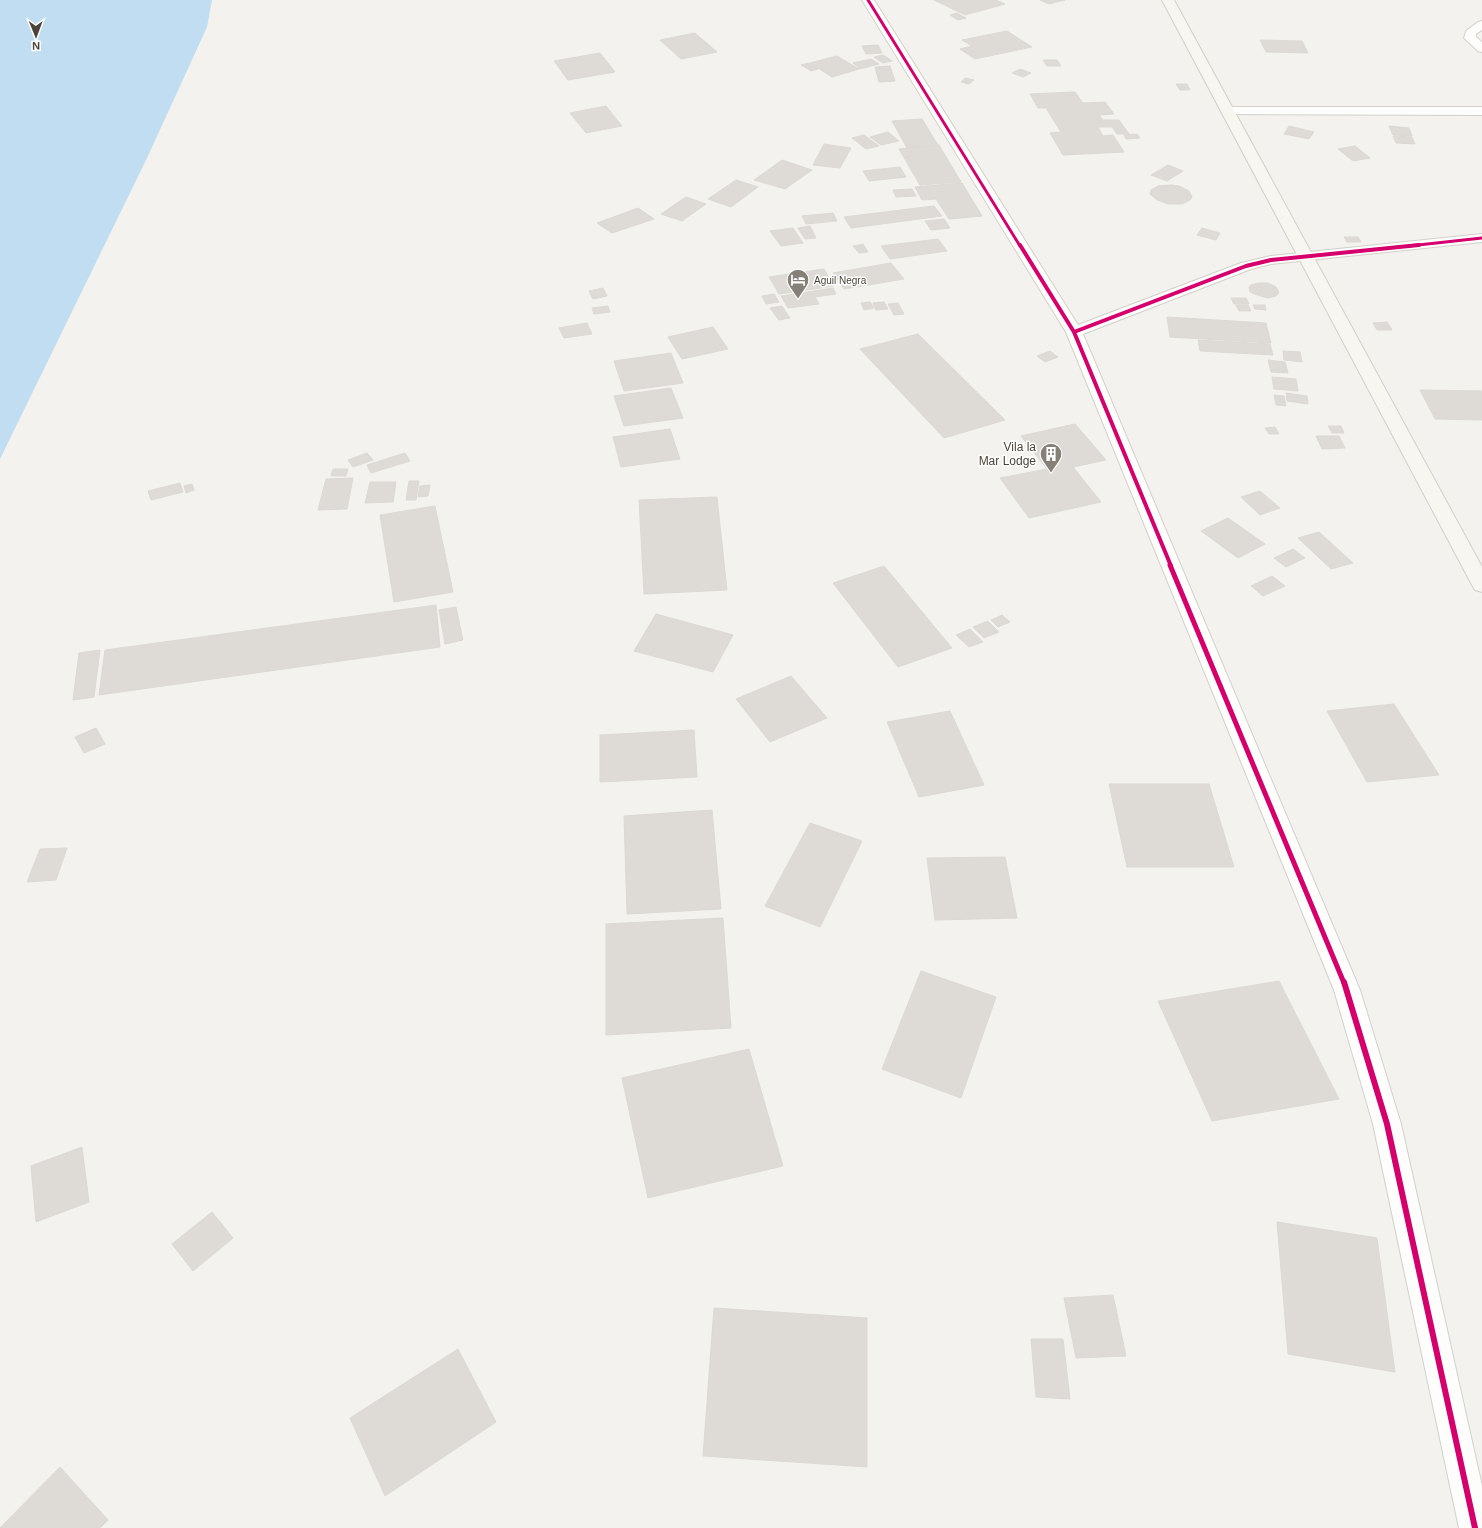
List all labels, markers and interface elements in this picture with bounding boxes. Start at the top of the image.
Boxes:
north arrow [16,16,56,56]
text: N [32,40,40,52]
hotel icon: Aguil Negra [785,267,811,300]
place label: Aguil Negra [814,275,867,286]
place label: Vila la Mar Lodge [979,440,1036,468]
building icon: Vila la Mar Lodge [1038,441,1064,474]

